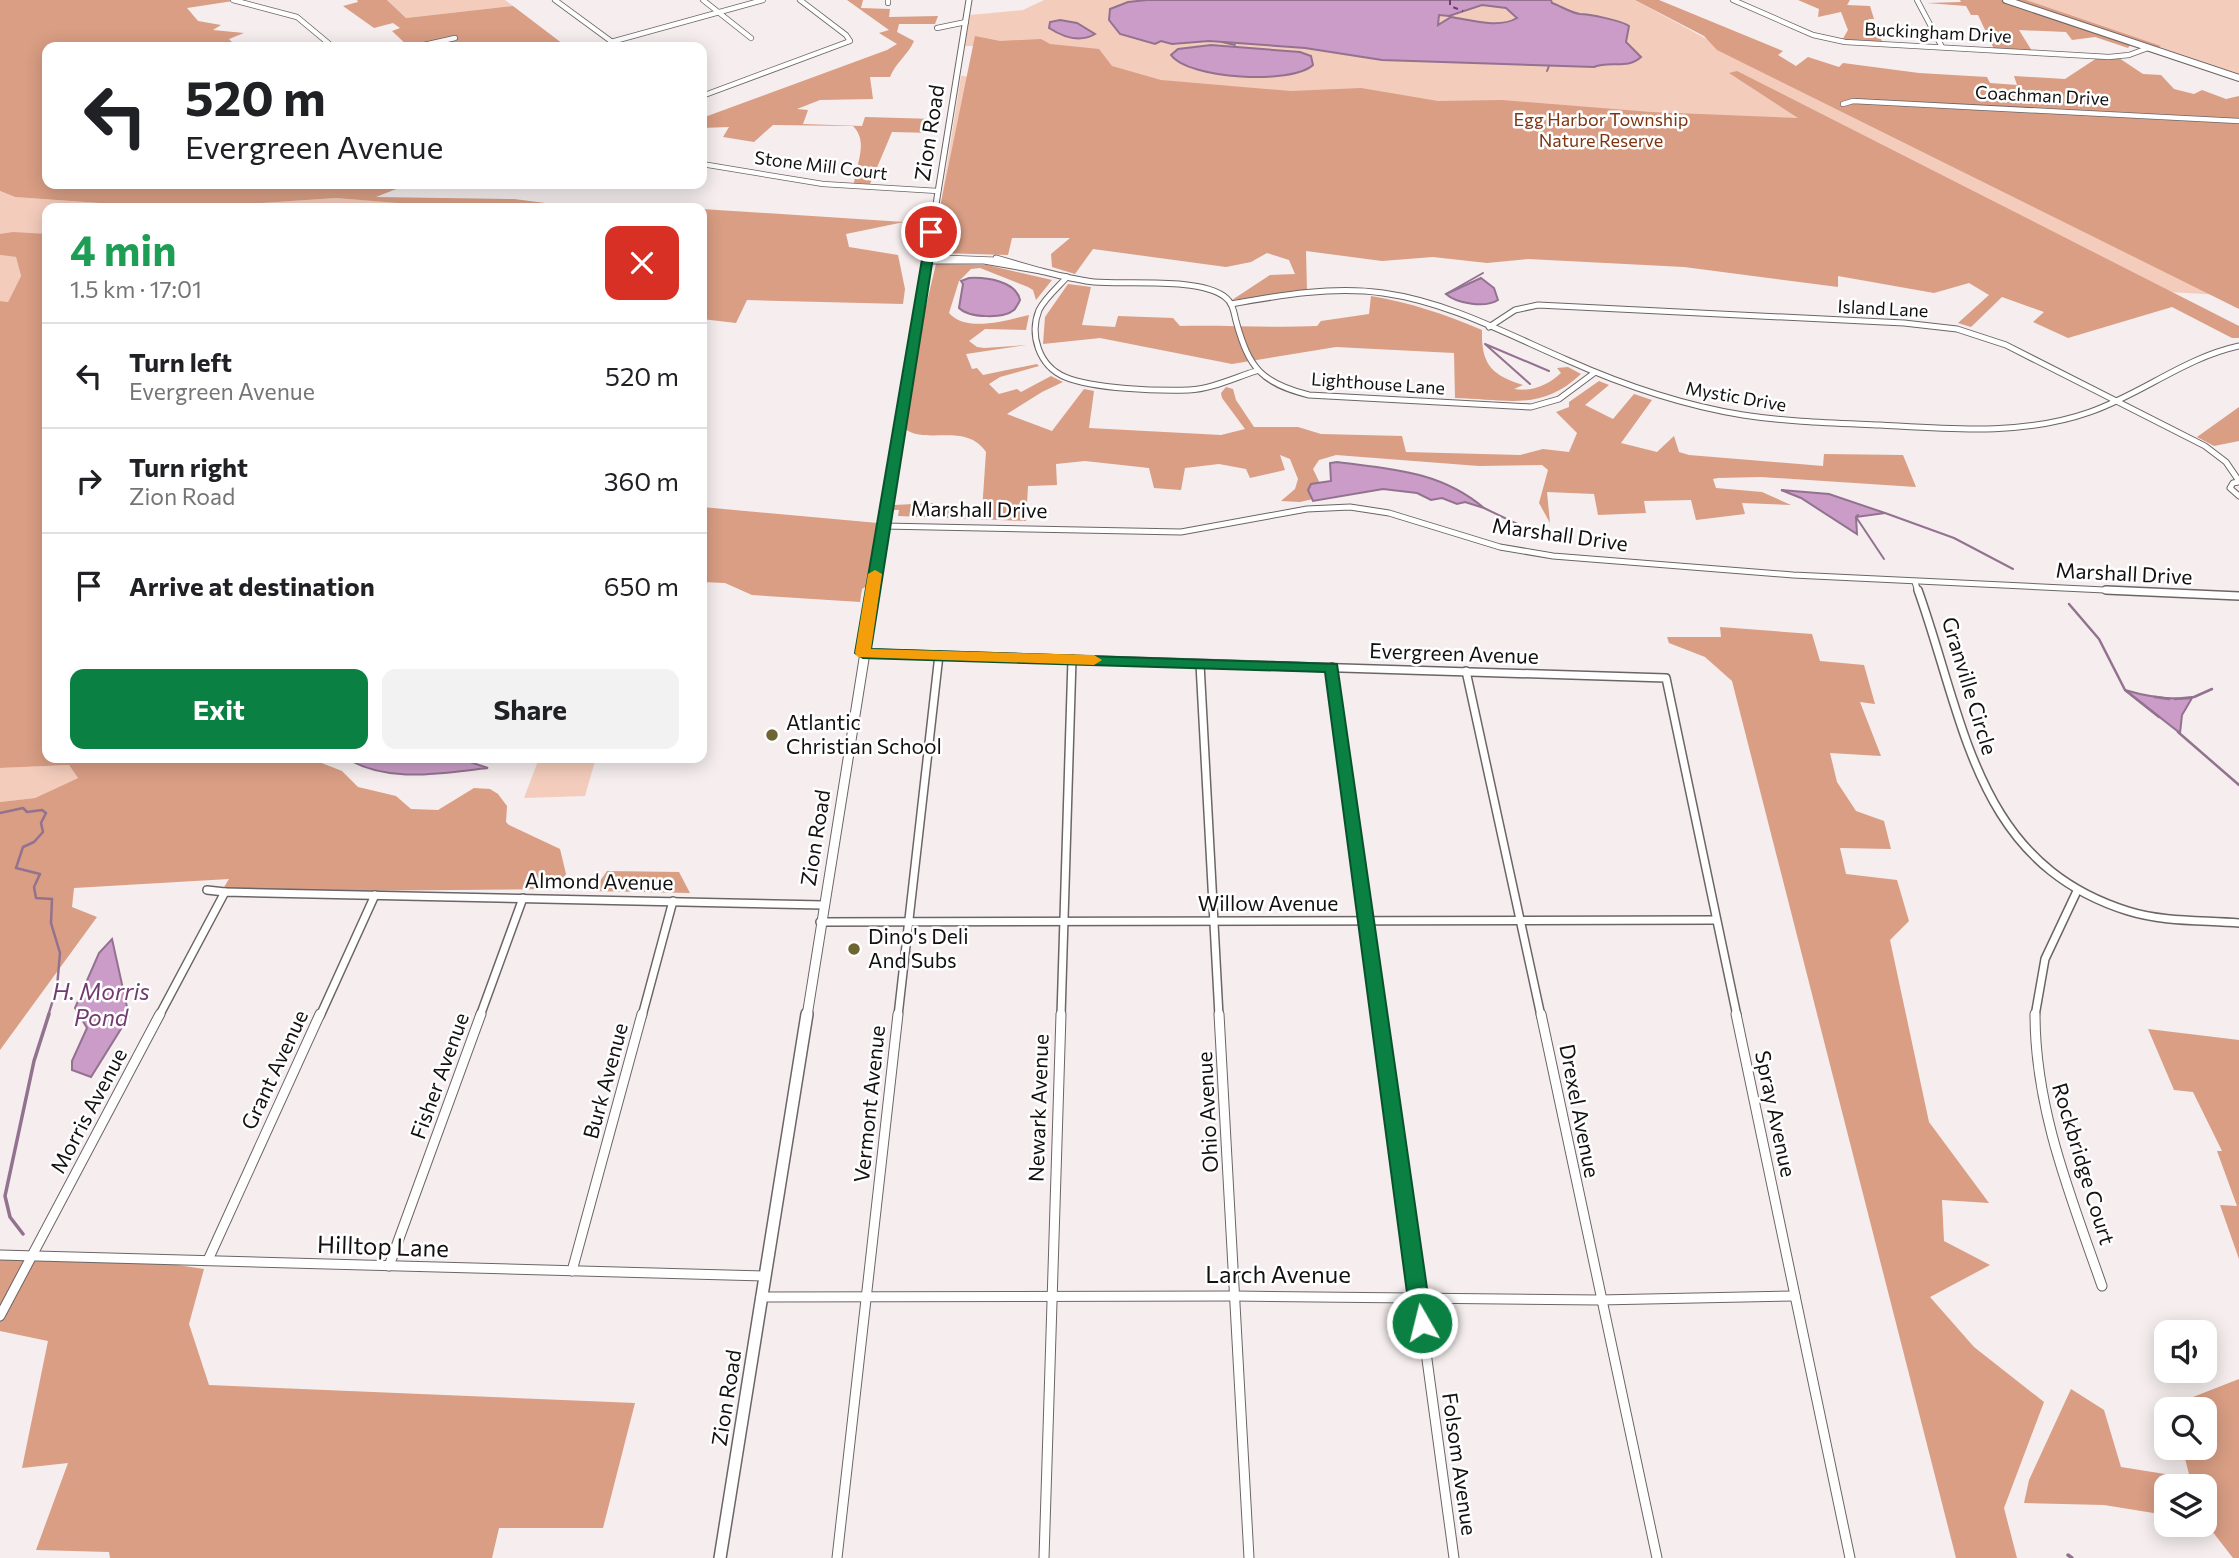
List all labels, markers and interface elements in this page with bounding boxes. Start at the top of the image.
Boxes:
street label: Buckingham Drive [1864,17,2012,47]
text: 520 m [185,66,326,126]
icon: left [70,70,161,161]
street label: Coachman Drive [1975,81,2110,109]
street label: Zion Road [909,83,948,183]
park label: Egg Harbor Township Nature Reserve [1514,108,1688,151]
text: Evergreen Avenue [185,126,443,166]
street label: Stone Mill Court [753,146,889,184]
pin [901,202,961,262]
icon: arrive [912,213,950,251]
text: 4 min [70,223,176,275]
button: close [605,226,679,300]
text: 1.5 km · 17:01 [70,275,202,303]
street label: Island Lane [1837,295,1929,321]
text: Turn left [129,346,232,377]
icon: left [70,357,108,395]
text: 520 m [605,360,679,391]
street label: Lighthouse Lane [1310,367,1446,399]
street label: Mystic Drive [1684,376,1788,416]
text: Evergreen Avenue [129,377,315,405]
text: Turn right [129,451,248,482]
icon: right [70,462,108,500]
text: 360 m [604,465,679,496]
text: Zion Road [129,482,235,510]
street label: Marshall Drive [910,495,1048,522]
street label: Marshall Drive [1491,512,1630,555]
street label: Marshall Drive [2055,556,2193,589]
icon: arrive [70,567,108,605]
text: Arrive at destination [129,570,375,601]
text: 650 m [604,570,679,601]
street label: Granville Circle [1938,614,2003,758]
street label: Evergreen Avenue [1369,637,1539,668]
button: Exit [70,669,368,749]
button: Share [382,669,679,749]
place label: Atlantic Christian School [786,709,942,758]
marker: Atlantic Christian School [764,727,780,743]
street label: Zion Road [795,788,834,888]
street label: Almond Avenue [524,867,674,894]
street label: Willow Avenue [1198,890,1338,915]
place label: Dino's Deli And Subs [868,923,969,972]
marker: Dino's Deli And Subs [846,941,862,957]
water label: H. Morris Pond [52,977,150,1031]
street label: Grant Avenue [235,1006,312,1133]
street label: Fisher Avenue [404,1009,473,1142]
street label: Burk Avenue [577,1020,632,1141]
street label: Vermont Avenue [848,1024,889,1184]
street label: Newark Avenue [1022,1034,1053,1182]
street label: Drexel Avenue [1555,1042,1606,1180]
street label: Morris Avenue [44,1043,131,1177]
street label: Spray Avenue [1751,1048,1802,1179]
street label: Ohio Avenue [1191,1051,1222,1173]
street label: Rockbridge Court [2048,1080,2121,1248]
street label: Hilltop Lane [317,1229,449,1262]
street label: Larch Avenue [1205,1259,1351,1288]
position arrow [1385,1286,1459,1360]
map controls [2154,1320,2217,1537]
button: sound [2154,1320,2217,1383]
street label: Zion Road [706,1348,745,1448]
street label: Folsom Avenue [1438,1391,1483,1537]
button: search [2154,1397,2217,1460]
button: layers [2154,1474,2217,1537]

